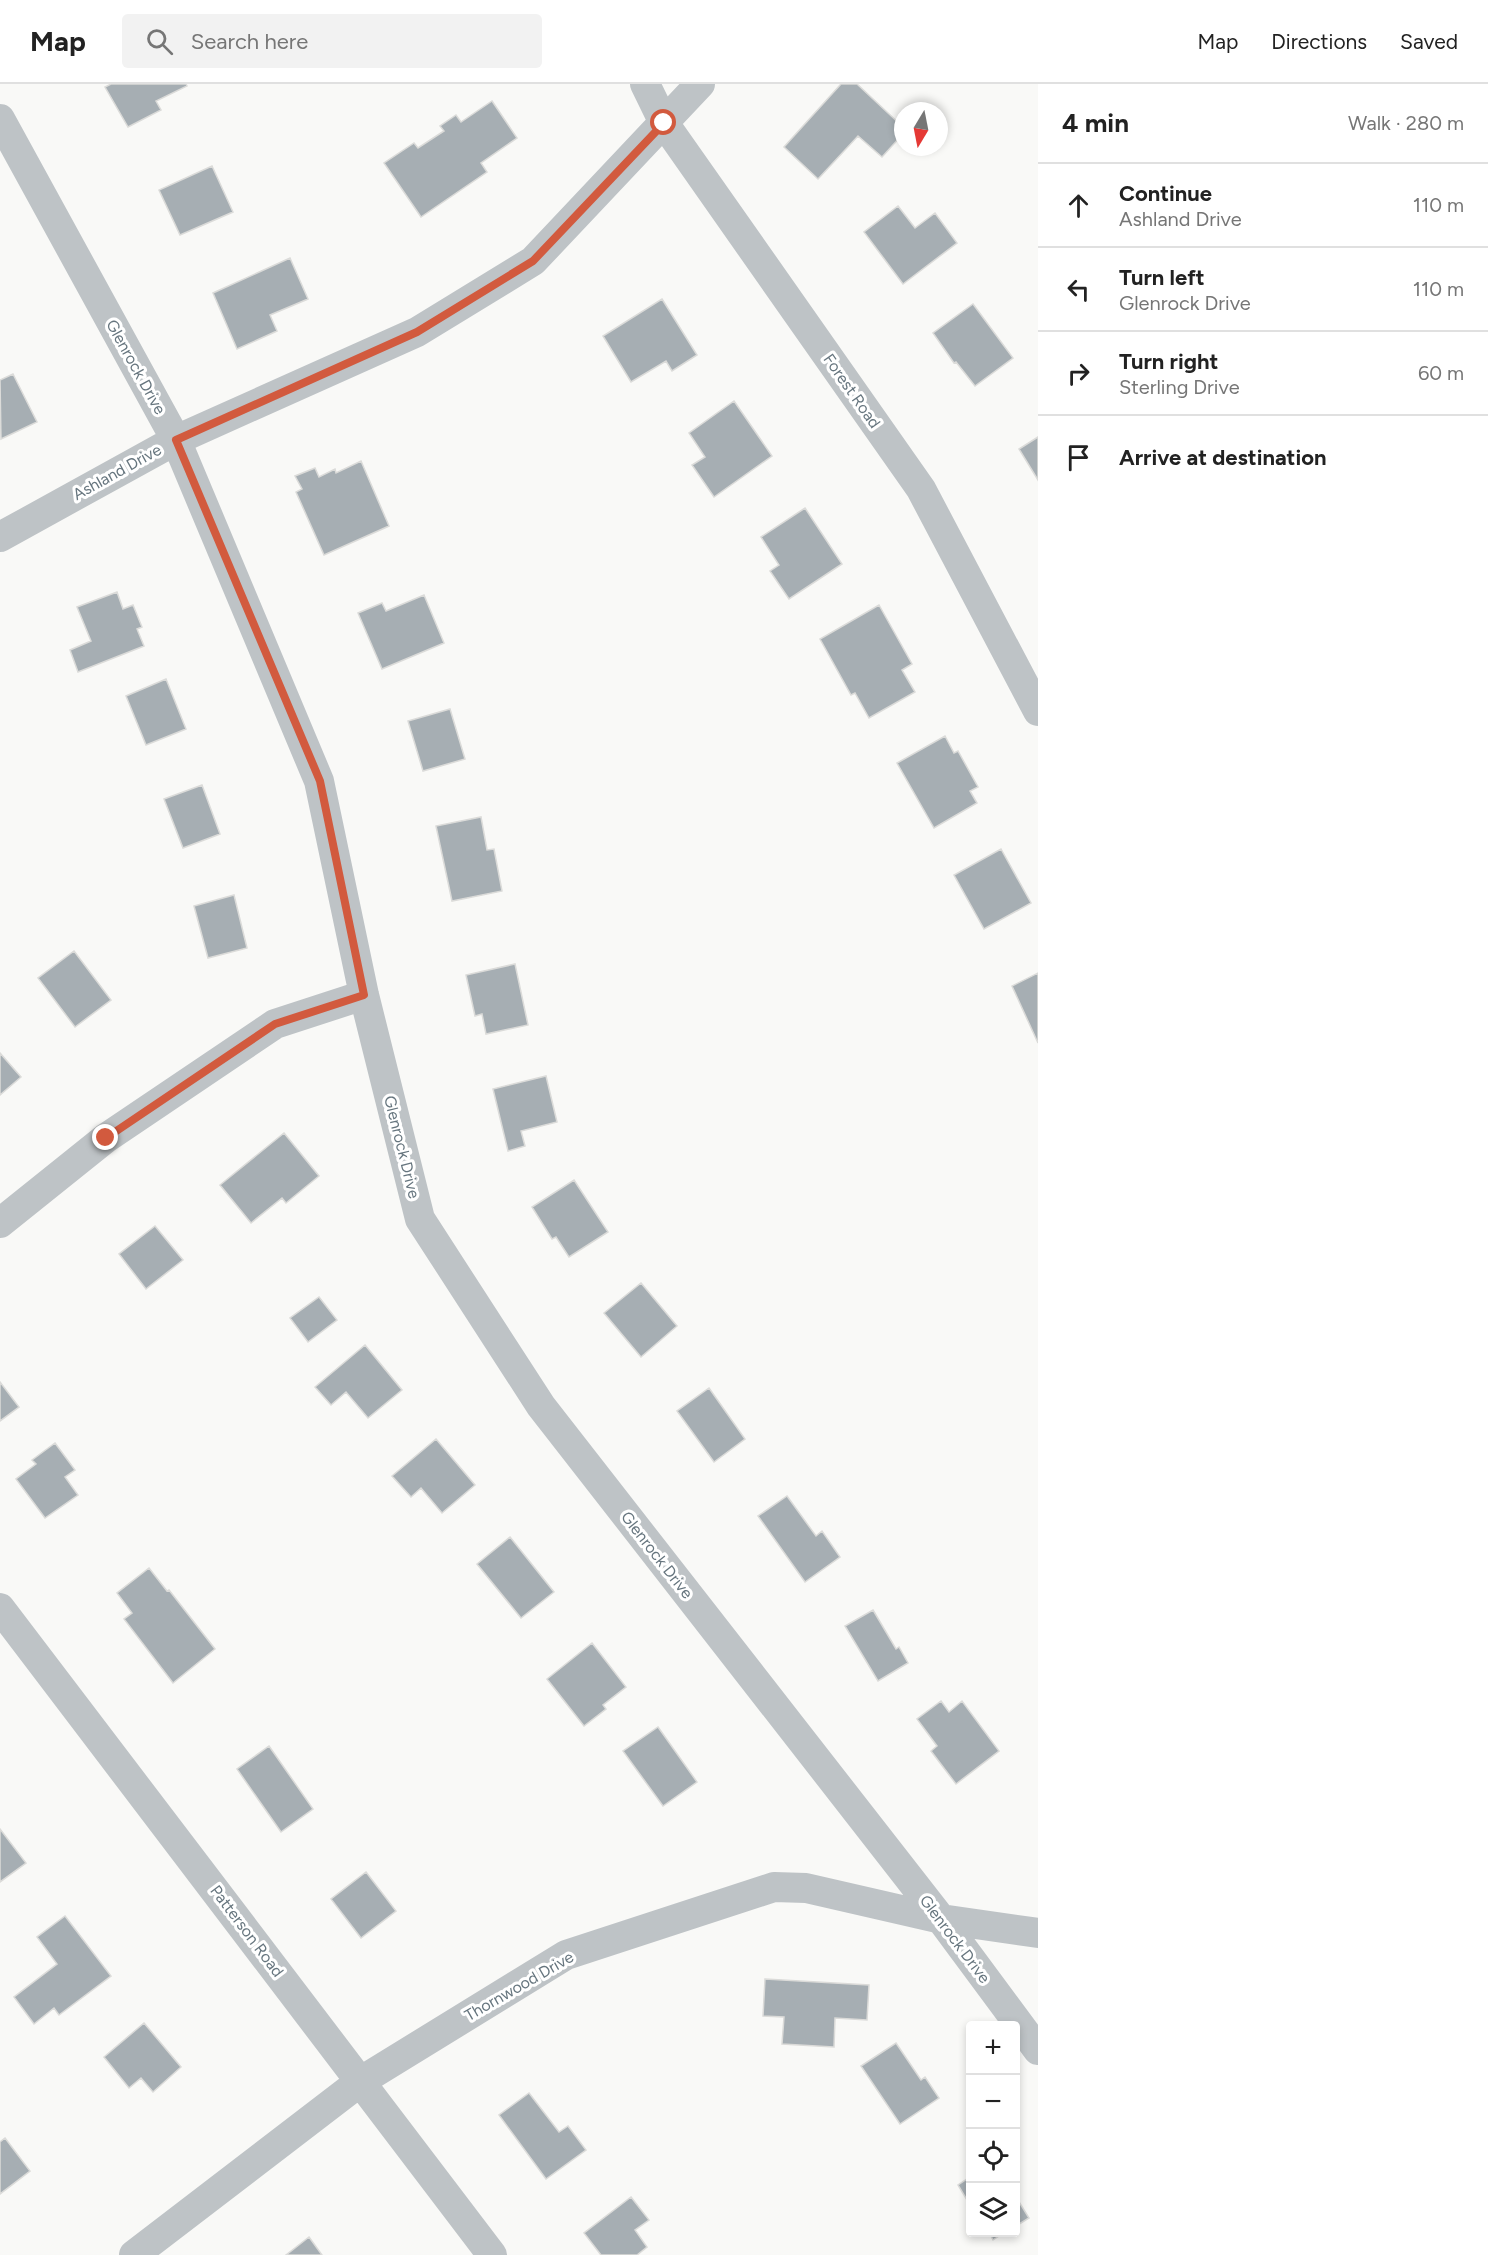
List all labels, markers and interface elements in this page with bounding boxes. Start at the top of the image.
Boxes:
search box [122,14,542,68]
text: Map [30,24,86,58]
icon: search [143,25,176,58]
text: Search here [191,28,308,55]
text: Map [1197,29,1238,54]
text: Directions [1271,29,1367,54]
text: Saved [1400,29,1458,54]
north arrow [894,102,948,156]
text: 4 min [1062,107,1129,139]
route start [650,109,676,135]
text: Walk · 280 m [1348,111,1464,135]
text: Continue [1119,180,1212,207]
icon: ahead [1062,189,1095,222]
text: 110 m [1413,193,1464,217]
text: Ashland Drive [1119,207,1242,231]
text: Turn left [1119,264,1205,291]
icon: left [1062,273,1095,306]
text: 110 m [1413,277,1464,301]
text: Glenrock Drive [1119,291,1251,315]
street label: Glenrock Drive [102,316,170,418]
text: Turn right [1119,348,1218,375]
street label: Forest Road [819,350,885,432]
icon: right [1062,357,1095,390]
text: 60 m [1418,361,1464,385]
text: Sterling Drive [1119,375,1240,399]
street label: Ashland Drive [69,440,165,504]
icon: arrive [1062,441,1095,474]
text: Arrive at destination [1119,444,1327,471]
street label: Glenrock Drive [380,1094,424,1201]
route end [92,1124,118,1150]
street label: Glenrock Drive [617,1508,697,1603]
street label: Patterson Road [206,1881,288,1981]
street label: Glenrock Drive [916,1891,994,1987]
street label: Thornwood Drive [461,1947,577,2025]
map controls [966,2021,1020,2237]
button: + [966,2021,1020,2075]
button: − [966,2075,1020,2129]
button: locate [966,2129,1020,2183]
button: layers [966,2183,1020,2237]

